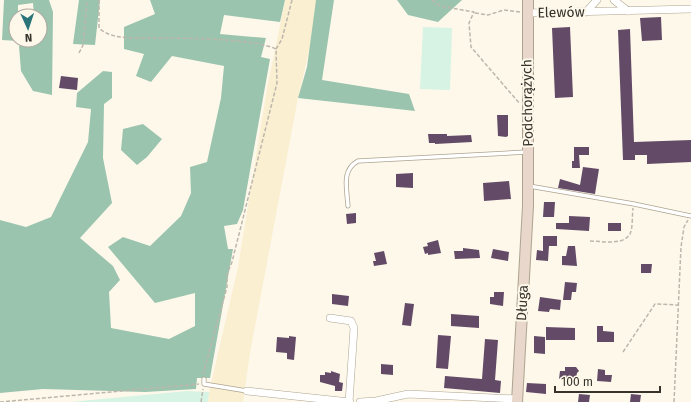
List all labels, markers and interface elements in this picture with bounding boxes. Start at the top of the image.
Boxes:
street label: Elewów [537,4,585,21]
north arrow [8,8,48,48]
text: N [25,31,32,44]
street label: Podchorążych [518,59,537,147]
street label: Długa [513,285,532,322]
scale bar [555,368,660,394]
text: 100 m [561,375,593,389]

